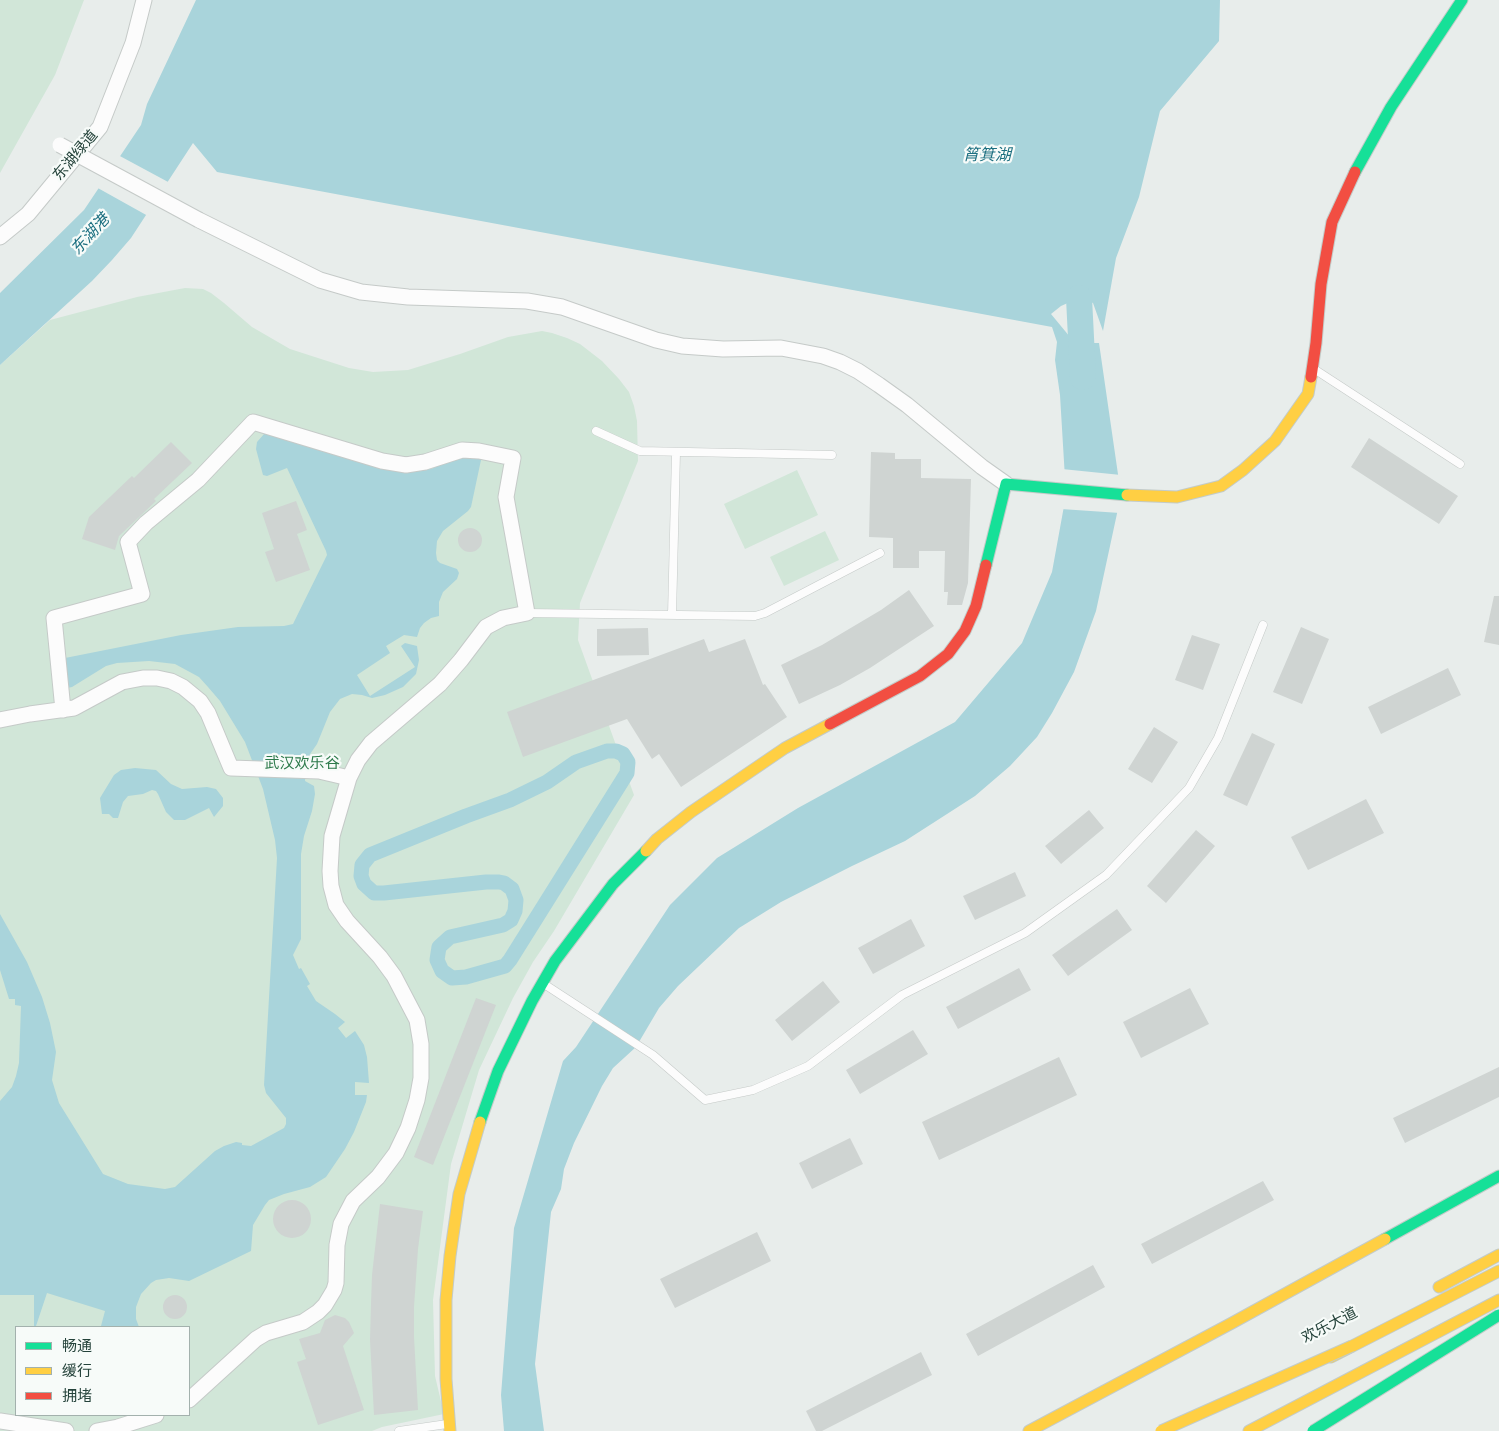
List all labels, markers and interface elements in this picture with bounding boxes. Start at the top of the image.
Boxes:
street label: 东湖绿道 [50,127,102,185]
water label: 筲箕湖 [963,146,1011,166]
water label: 东湖港 [68,211,114,259]
park label: 武汉欢乐谷 [265,755,339,773]
street label: 欢乐大道 [1299,1304,1361,1348]
legend [15,1326,190,1416]
text: 畅通 [62,1334,92,1357]
text: 缓行 [62,1359,92,1382]
text: 拥堵 [62,1384,92,1407]

